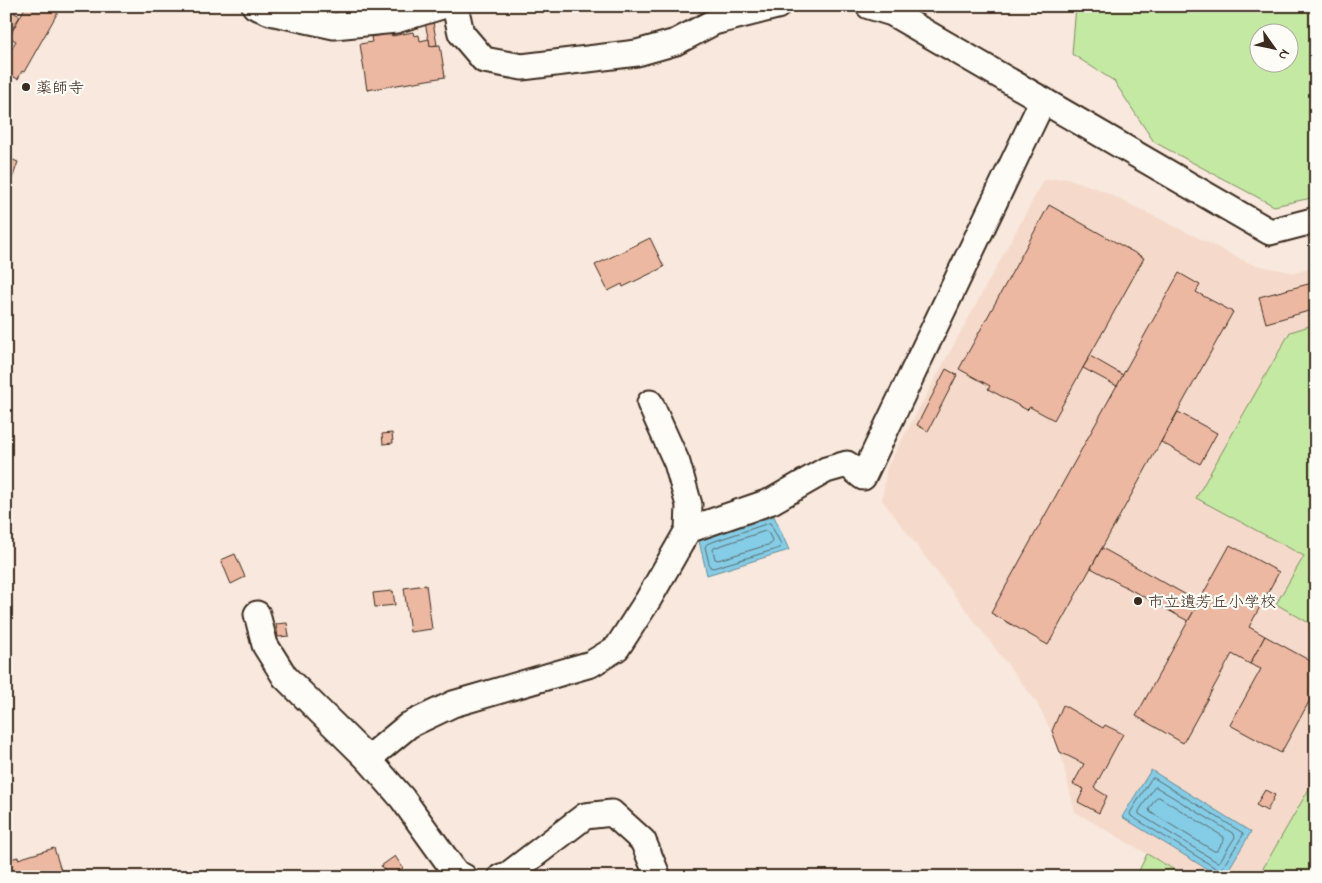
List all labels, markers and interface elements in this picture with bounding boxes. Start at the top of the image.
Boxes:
north arrow [1250,22,1300,72]
text: N [1272,45,1295,64]
place label: 薬師寺 [36,77,84,101]
marker: 薬師寺 [20,81,32,93]
place label: 市立遺芳丘小学校 [1148,591,1276,615]
marker: 市立遺芳丘小学校 [1132,595,1144,607]

